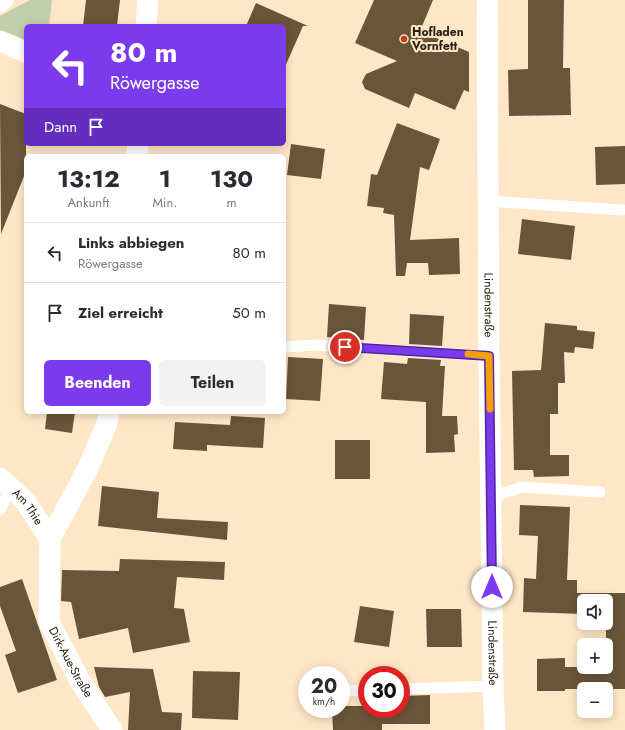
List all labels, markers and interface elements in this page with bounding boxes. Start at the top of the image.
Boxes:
place label: Hofladen Vornfett [411,23,464,55]
text: 80 m [110,32,177,73]
marker: Hofladen Vornfett [399,34,409,44]
icon: left [44,40,96,92]
text: Röwergasse [110,70,199,96]
text: Dann [44,116,77,138]
icon: arrive [85,116,107,138]
text: 13:12 [57,161,120,196]
text: 1 [159,161,171,196]
text: 130 [210,161,253,196]
text: Ankunft [68,193,109,212]
text: Min. [153,193,177,212]
text: m [227,193,237,212]
text: Links abbiegen [78,232,184,254]
icon: left [44,242,66,264]
text: 80 m [233,242,266,264]
text: Röwergasse [78,254,143,273]
street label: Lindenstraße [480,273,498,337]
icon: arrive [44,302,66,324]
text: Ziel erreicht [78,302,163,324]
text: 50 m [232,302,266,324]
pin [328,330,362,364]
icon: arrive [334,336,356,358]
button: Beenden [44,360,151,406]
button: Teilen [159,360,266,406]
street label: Am Thie [8,484,47,529]
position arrow [471,566,513,608]
map controls [577,594,613,718]
button: sound [577,594,613,630]
street label: Lindenstraße [483,620,502,685]
street label: Dirk-Aue-Straße [44,623,97,701]
button: + [577,638,613,674]
speed limit sign: 30 [358,666,410,718]
text: 20 [311,672,337,701]
button: − [577,682,613,718]
text: km/h [313,694,335,709]

